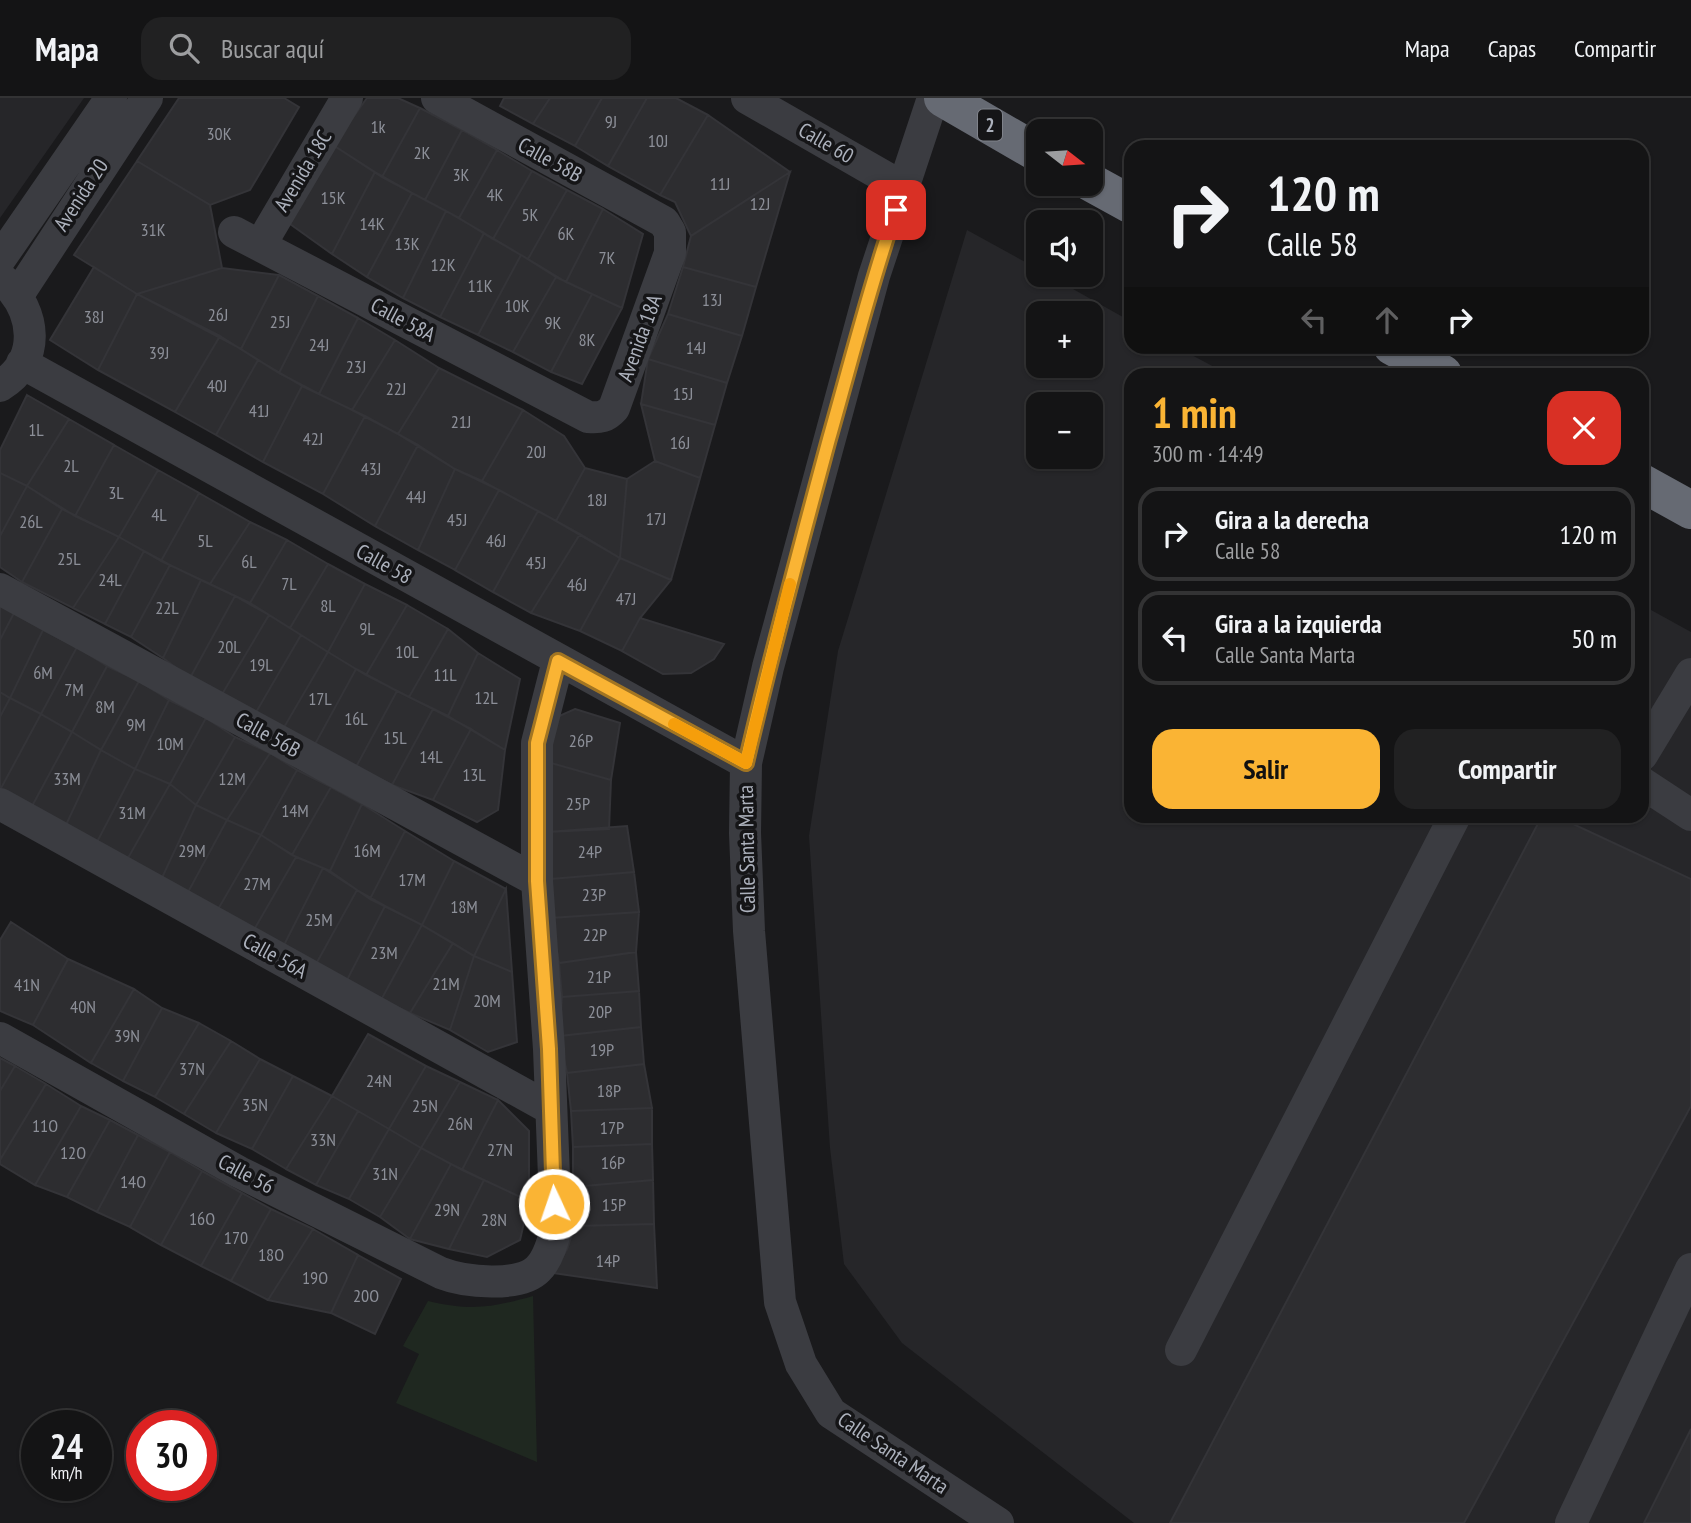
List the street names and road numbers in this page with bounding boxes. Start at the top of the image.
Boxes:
road number: 2 [978,110,1002,140]
street label: Calle 60 [794,116,859,169]
street label: Avenida 18C [268,125,338,216]
street label: Calle 58B [513,131,587,188]
street label: Avenida 20 [47,154,114,236]
street label: Calle 58A [366,291,440,348]
street label: Avenida 18A [611,291,668,385]
street label: Calle 58 [352,537,417,590]
street label: Calle 56B [231,706,305,763]
street label: Calle Santa Marta [732,785,761,913]
street label: Calle 56A [238,927,312,984]
street label: Calle 56 [214,1148,279,1199]
street label: Calle Santa Marta [833,1406,954,1500]

